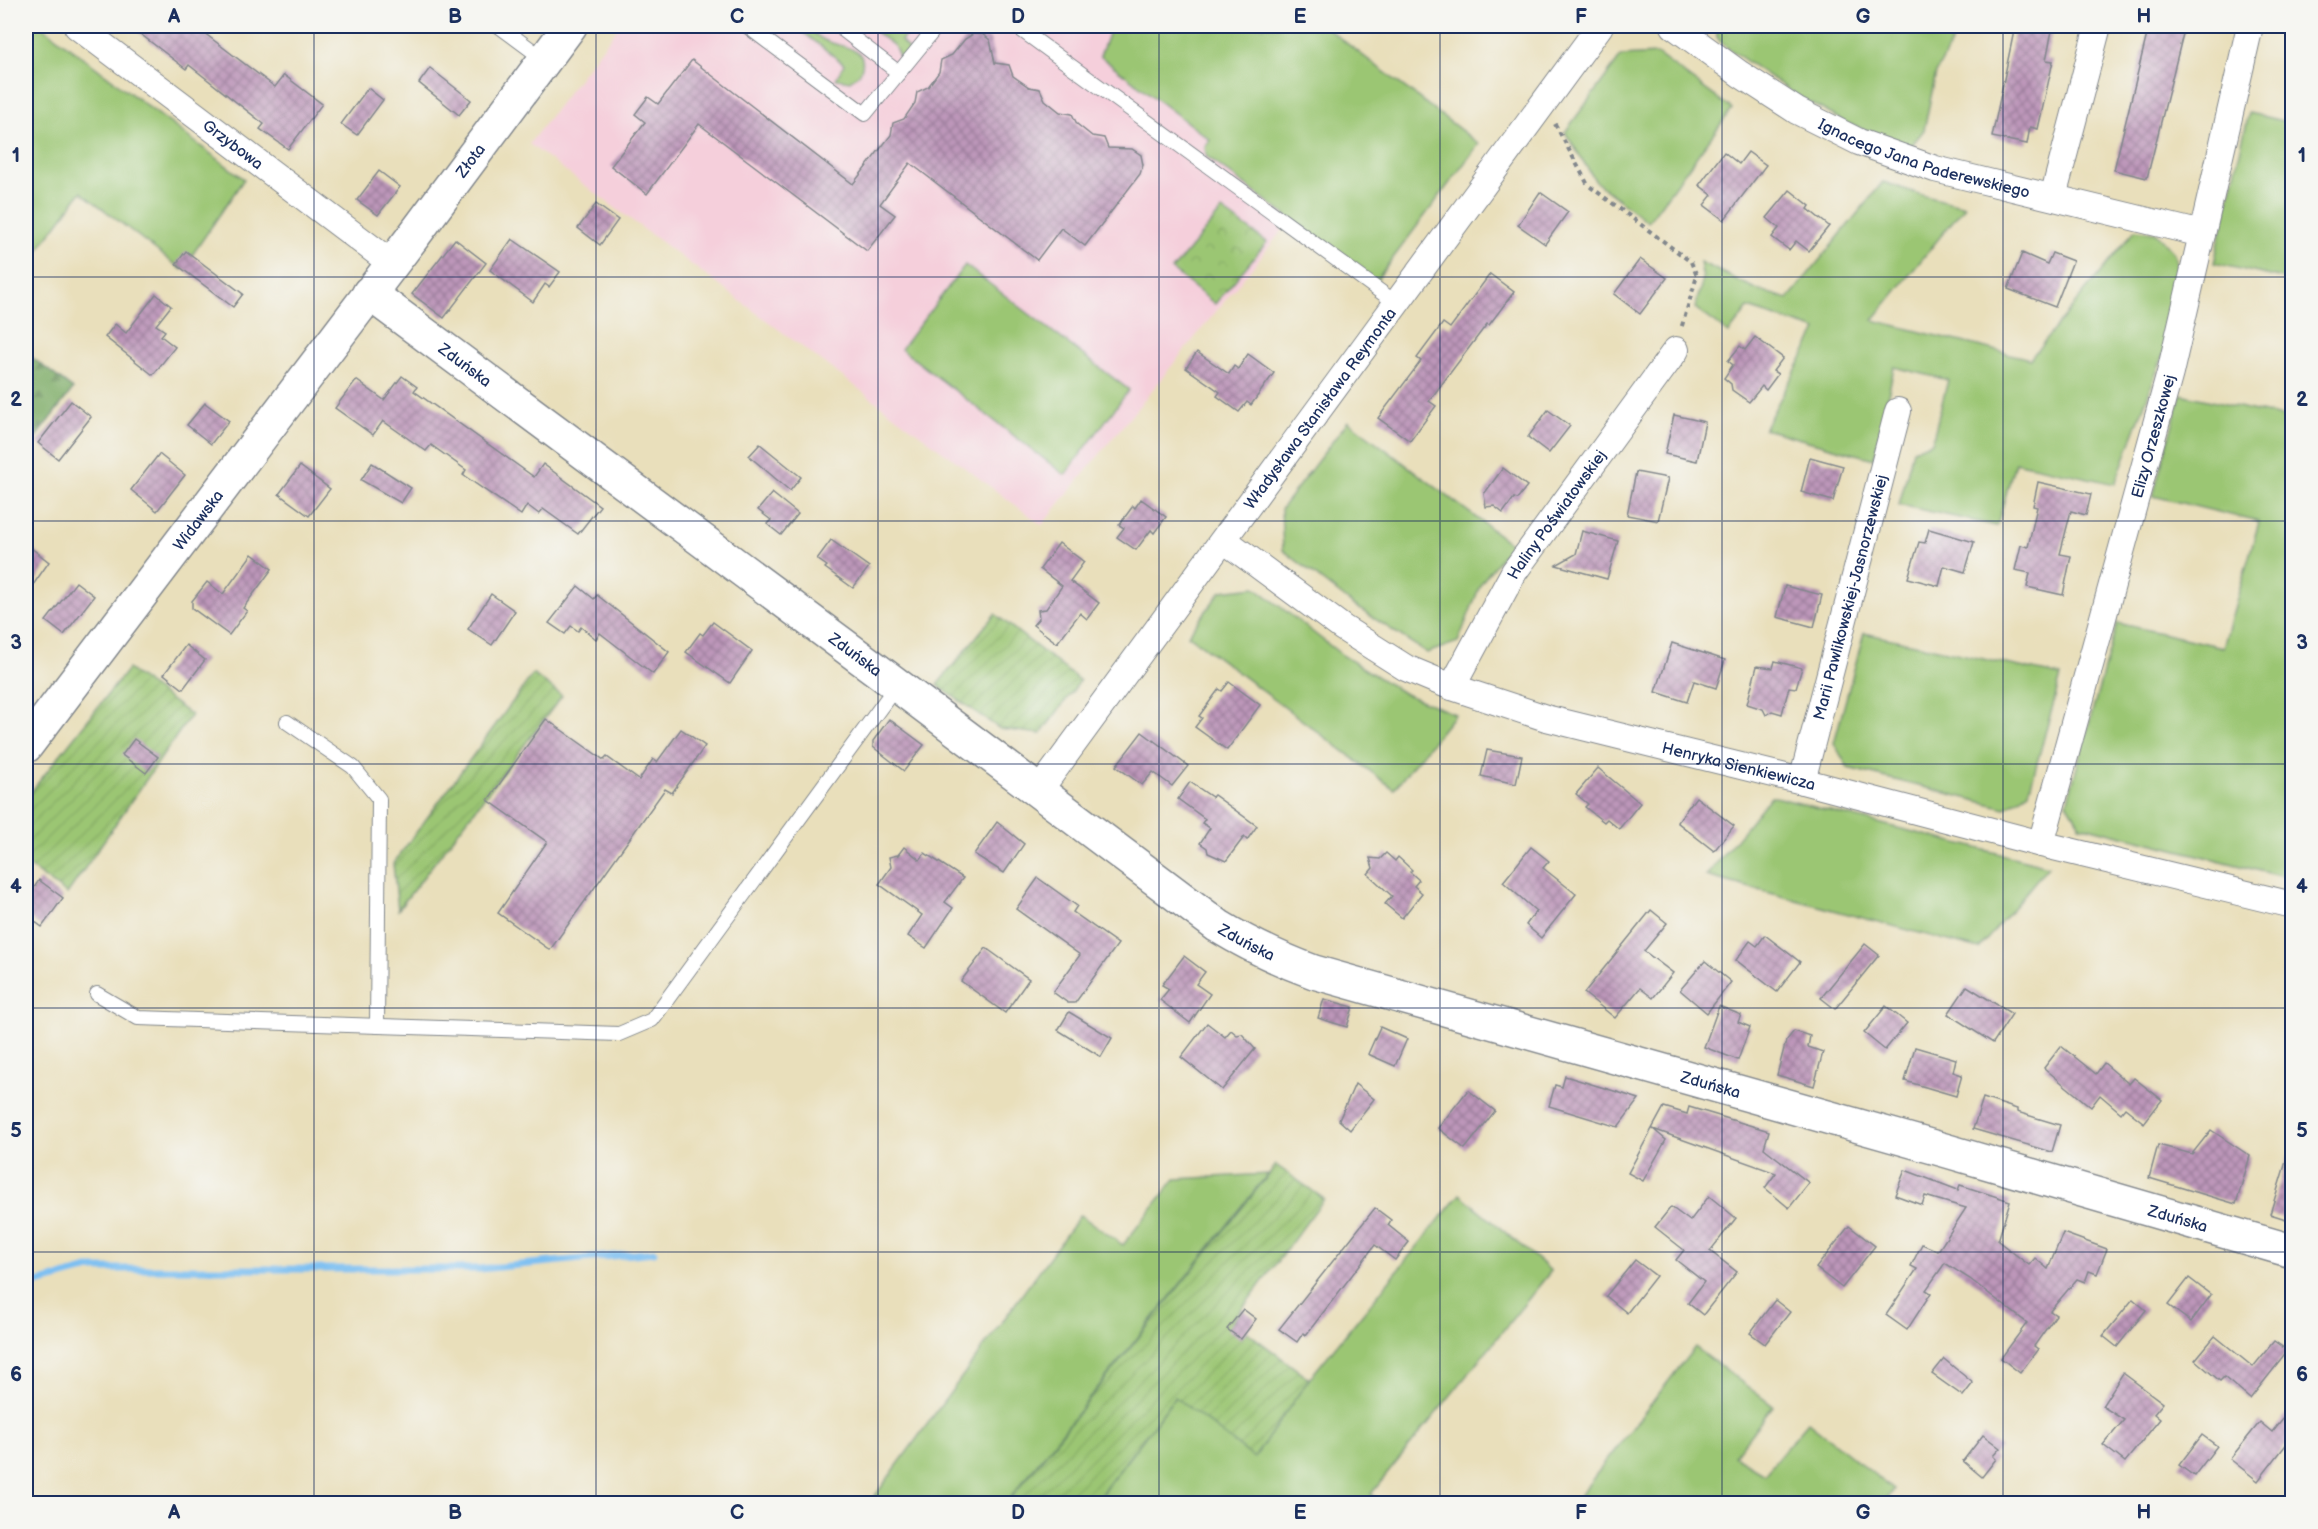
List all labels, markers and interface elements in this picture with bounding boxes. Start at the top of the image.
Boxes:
text: A [167,5,181,29]
text: B [448,5,462,29]
text: C [730,5,744,29]
text: D [1011,5,1025,29]
text: E [1294,5,1307,29]
text: F [1575,5,1587,29]
text: G [1856,5,1871,29]
text: H [2137,5,2151,29]
street label: Ignacego Jana Paderewskiego [1815,115,2032,203]
street label: Grzybowa [199,116,266,174]
street label: Złota [452,141,490,183]
text: 1 [12,144,20,168]
text: 1 [2298,144,2306,168]
street label: Władysława Stanisława Reymonta [1241,305,1401,514]
street label: Zduńska [433,339,495,392]
street label: Elizy Orzeszkowej [2128,373,2180,500]
text: 2 [10,388,22,412]
text: 2 [2296,388,2308,412]
street label: Haliny Poświatowskiej [1504,447,1611,583]
street label: Marii Pawlikowskiej-Jasnorzewskiej [1810,473,1892,722]
street label: Widawska [170,487,228,555]
street label: Zduńska [824,629,885,681]
text: 3 [10,631,22,655]
text: 3 [2296,631,2308,655]
street label: Henryka Sienkiewicza [1660,739,1817,795]
text: 4 [10,875,22,899]
text: 4 [2296,875,2308,899]
street label: Zduńska [1214,920,1277,966]
street label: Zduńska [1677,1068,1742,1103]
text: 5 [10,1119,22,1143]
text: 5 [2296,1119,2308,1143]
street label: Zduńska [2145,1201,2210,1237]
text: 6 [10,1363,22,1387]
text: 6 [2296,1363,2308,1387]
text: A [167,1501,181,1525]
text: B [448,1501,462,1525]
text: C [730,1501,744,1525]
text: D [1011,1501,1025,1525]
text: E [1294,1501,1307,1525]
text: F [1575,1501,1587,1525]
text: G [1856,1501,1871,1525]
text: H [2137,1501,2151,1525]

